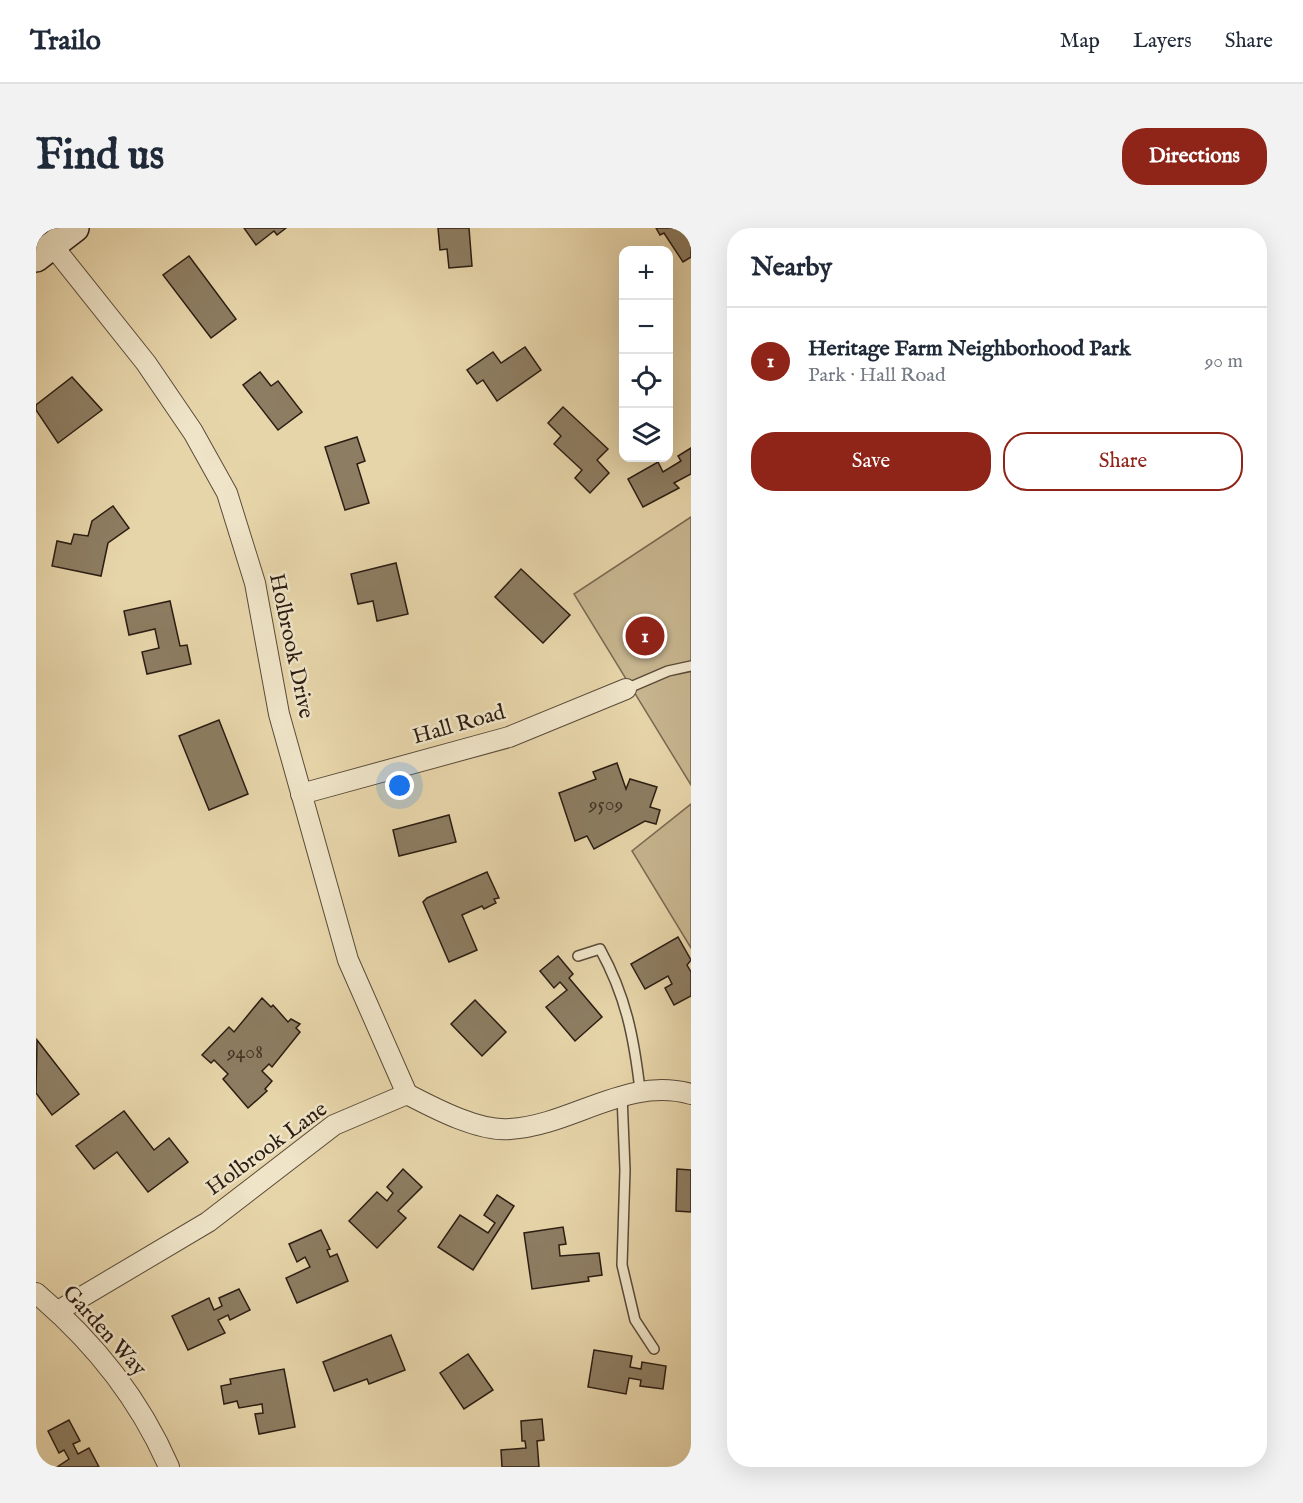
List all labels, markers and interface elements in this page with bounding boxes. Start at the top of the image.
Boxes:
text: Trailo [30,24,101,59]
text: Map [1060,28,1100,55]
text: Layers [1133,28,1192,55]
text: Share [1225,28,1273,55]
button: Directions [1122,128,1267,185]
text: Find us [36,130,164,183]
map controls [619,246,673,462]
button: + [619,246,673,300]
text: Nearby [751,251,832,284]
button: − [619,300,673,354]
text: Heritage Farm Neighborhood Park [808,335,1131,363]
text: 1 [767,349,774,374]
text: 90 m [1205,349,1243,374]
button: locate [619,354,673,408]
text: Park · Hall Road [808,363,946,388]
button: layers [619,408,673,462]
button: Save [751,432,991,491]
button: Share [1003,432,1243,491]
street label: Holbrook Drive [262,571,320,721]
pin: 1 [626,614,664,658]
street label: Hall Road [409,698,509,752]
your location [385,771,414,800]
house number: 9509 [588,792,623,817]
house number: 9408 [226,1040,263,1065]
street label: Holbrook Lane [201,1096,333,1202]
street label: Garden Way [56,1280,152,1383]

